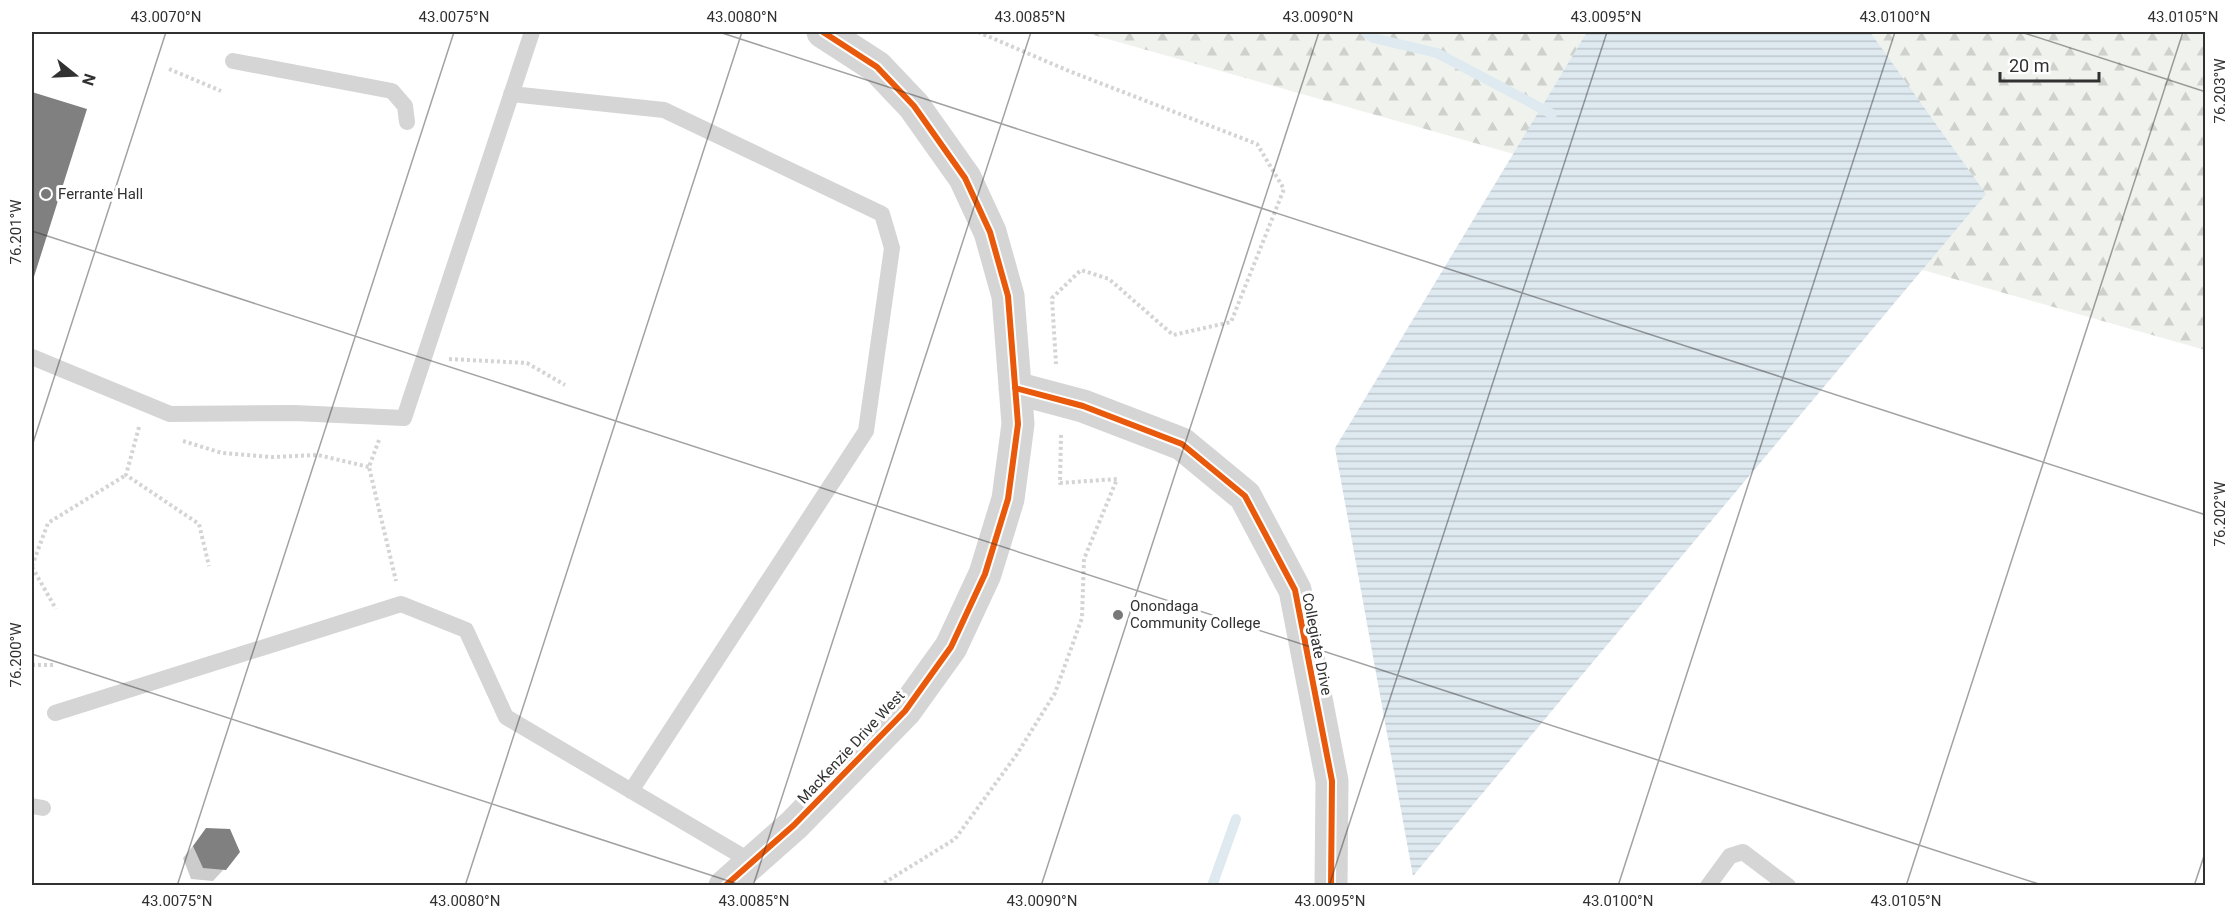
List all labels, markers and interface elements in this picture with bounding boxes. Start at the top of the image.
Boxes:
text: 43.0070°N [131,8,201,26]
text: 43.0075°N [419,8,489,26]
text: 43.0080°N [707,8,777,26]
text: 43.0085°N [995,8,1065,26]
text: 43.0090°N [1283,8,1353,26]
text: 43.0095°N [1571,8,1641,26]
text: 43.0100°N [1860,8,1930,26]
text: 43.0105°N [2148,8,2218,26]
north arrow [45,45,105,105]
scale bar [2000,45,2099,83]
text: 20 m [2009,55,2049,76]
text: 76.203°W [2211,58,2229,124]
text: N [78,71,100,88]
place label: Ferrante Hall [58,185,143,203]
marker: Ferrante Hall [39,187,53,201]
text: 76.201°W [7,199,25,265]
text: 76.202°W [2211,481,2229,547]
street label: Collegiate Drive [1298,591,1336,697]
place label: Onondaga Community College [1130,597,1261,632]
marker: Onondaga Community College [1111,608,1125,622]
text: 76.200°W [7,622,25,688]
street label: MacKenzie Drive West [794,687,908,807]
text: 43.0075°N [142,892,212,910]
text: 43.0080°N [430,892,500,910]
text: 43.0085°N [719,892,789,910]
text: 43.0090°N [1007,892,1077,910]
text: 43.0095°N [1295,892,1365,910]
text: 43.0100°N [1583,892,1653,910]
text: 43.0105°N [1871,892,1941,910]

